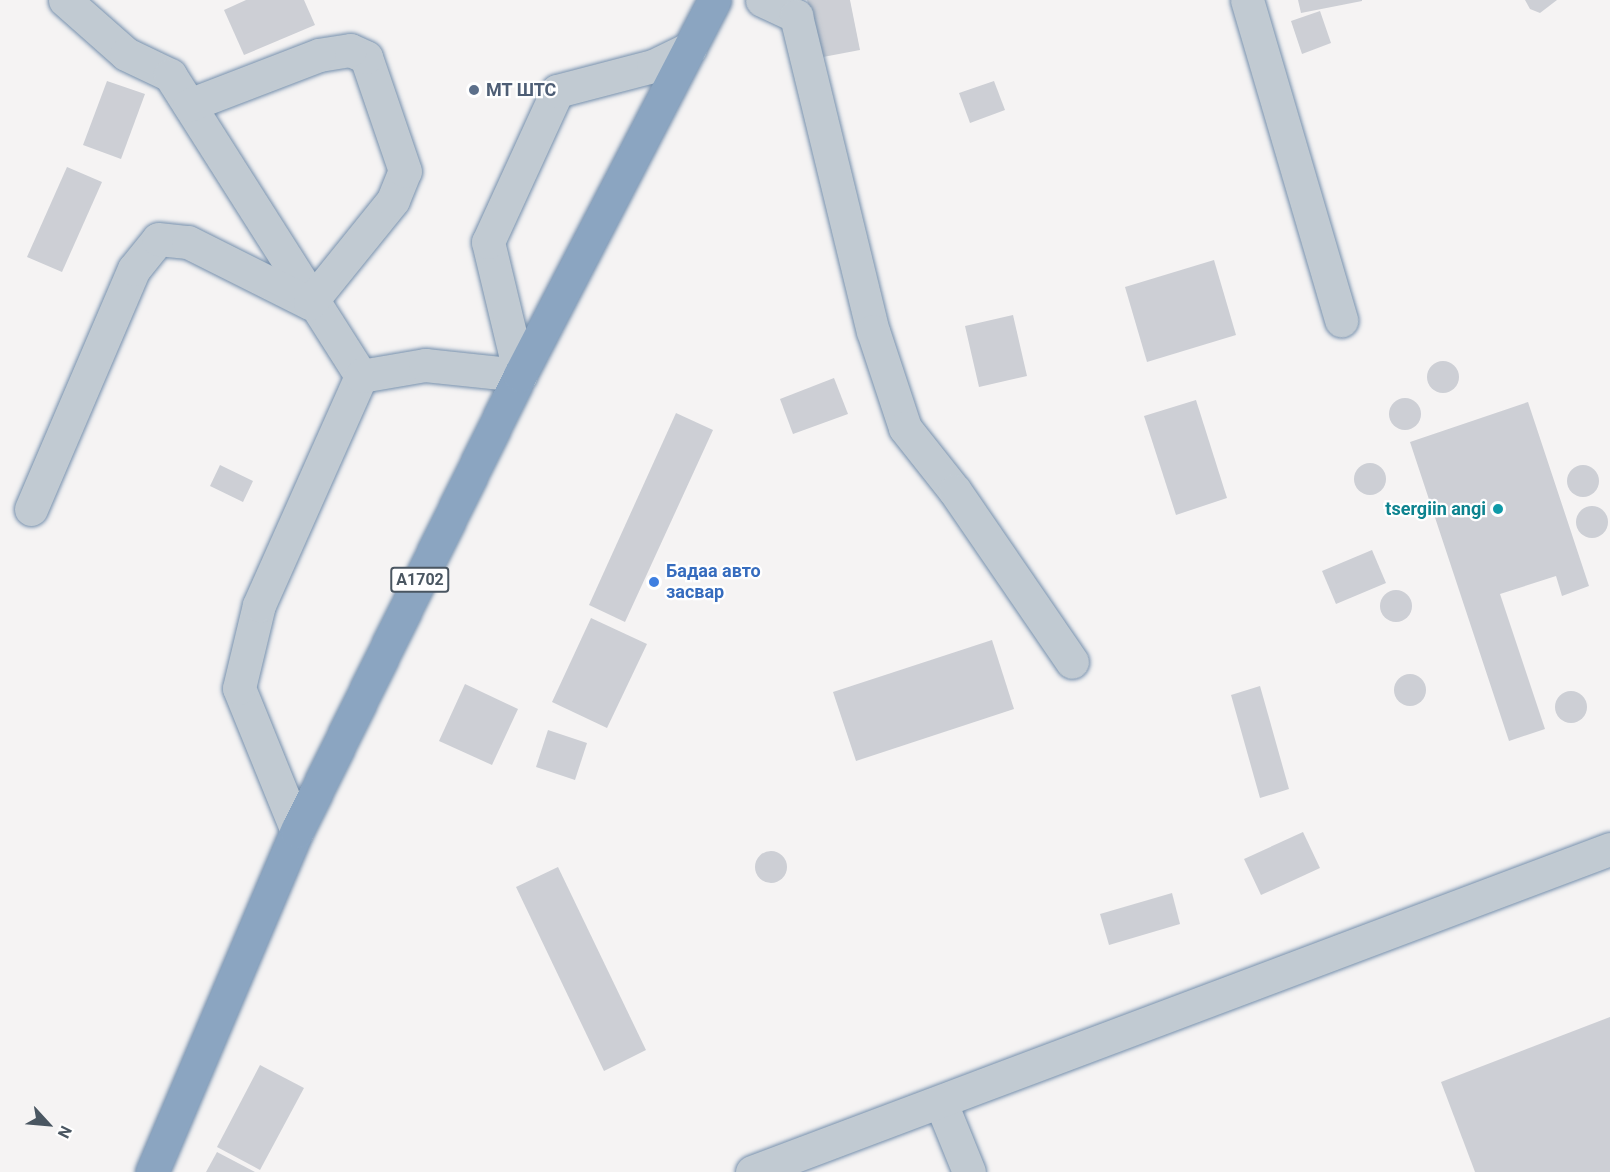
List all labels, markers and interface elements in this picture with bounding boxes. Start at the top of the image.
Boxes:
place label: МТ ШТС [486,79,557,101]
marker: МТ ШТС [467,83,481,97]
place label: tsergiin angi [1385,498,1486,520]
marker: tsergiin angi [1491,502,1505,516]
place label: Бадаа авто засвар [666,561,761,604]
road number: A1702 [390,567,450,593]
marker: Бадаа авто засвар [647,575,661,589]
north arrow [18,1094,78,1154]
text: N [54,1123,76,1141]

